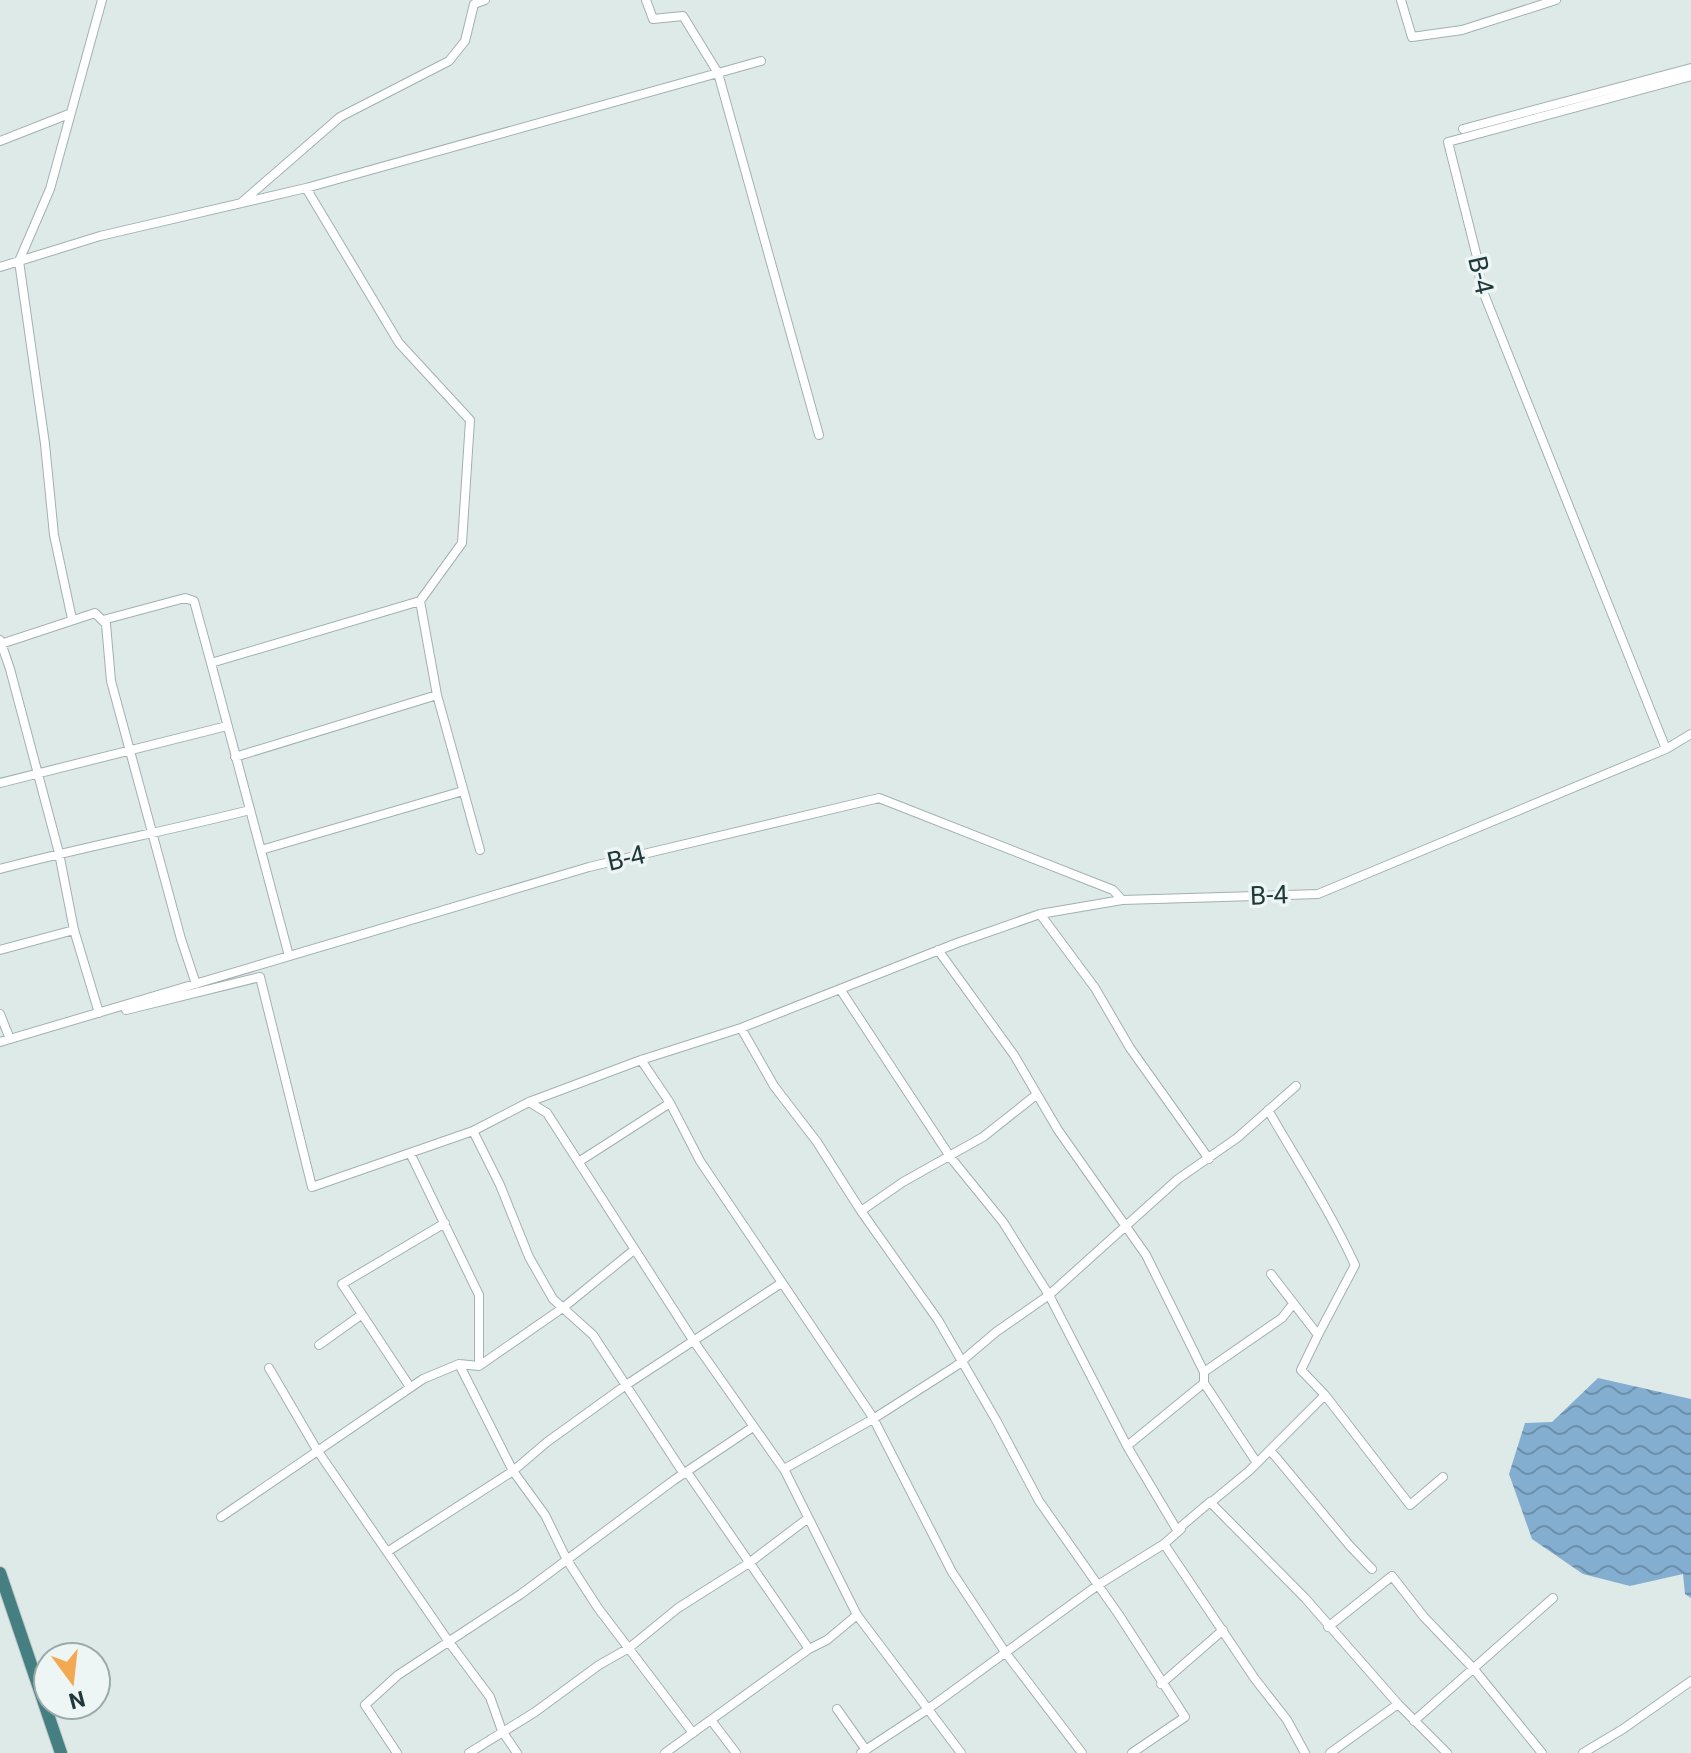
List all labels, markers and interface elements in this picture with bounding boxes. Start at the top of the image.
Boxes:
street label: B-4 [1462,253,1500,297]
street label: B-4 [604,839,648,877]
street label: B-4 [1249,879,1289,911]
north arrow [32,1641,112,1721]
text: N [66,1686,88,1714]

